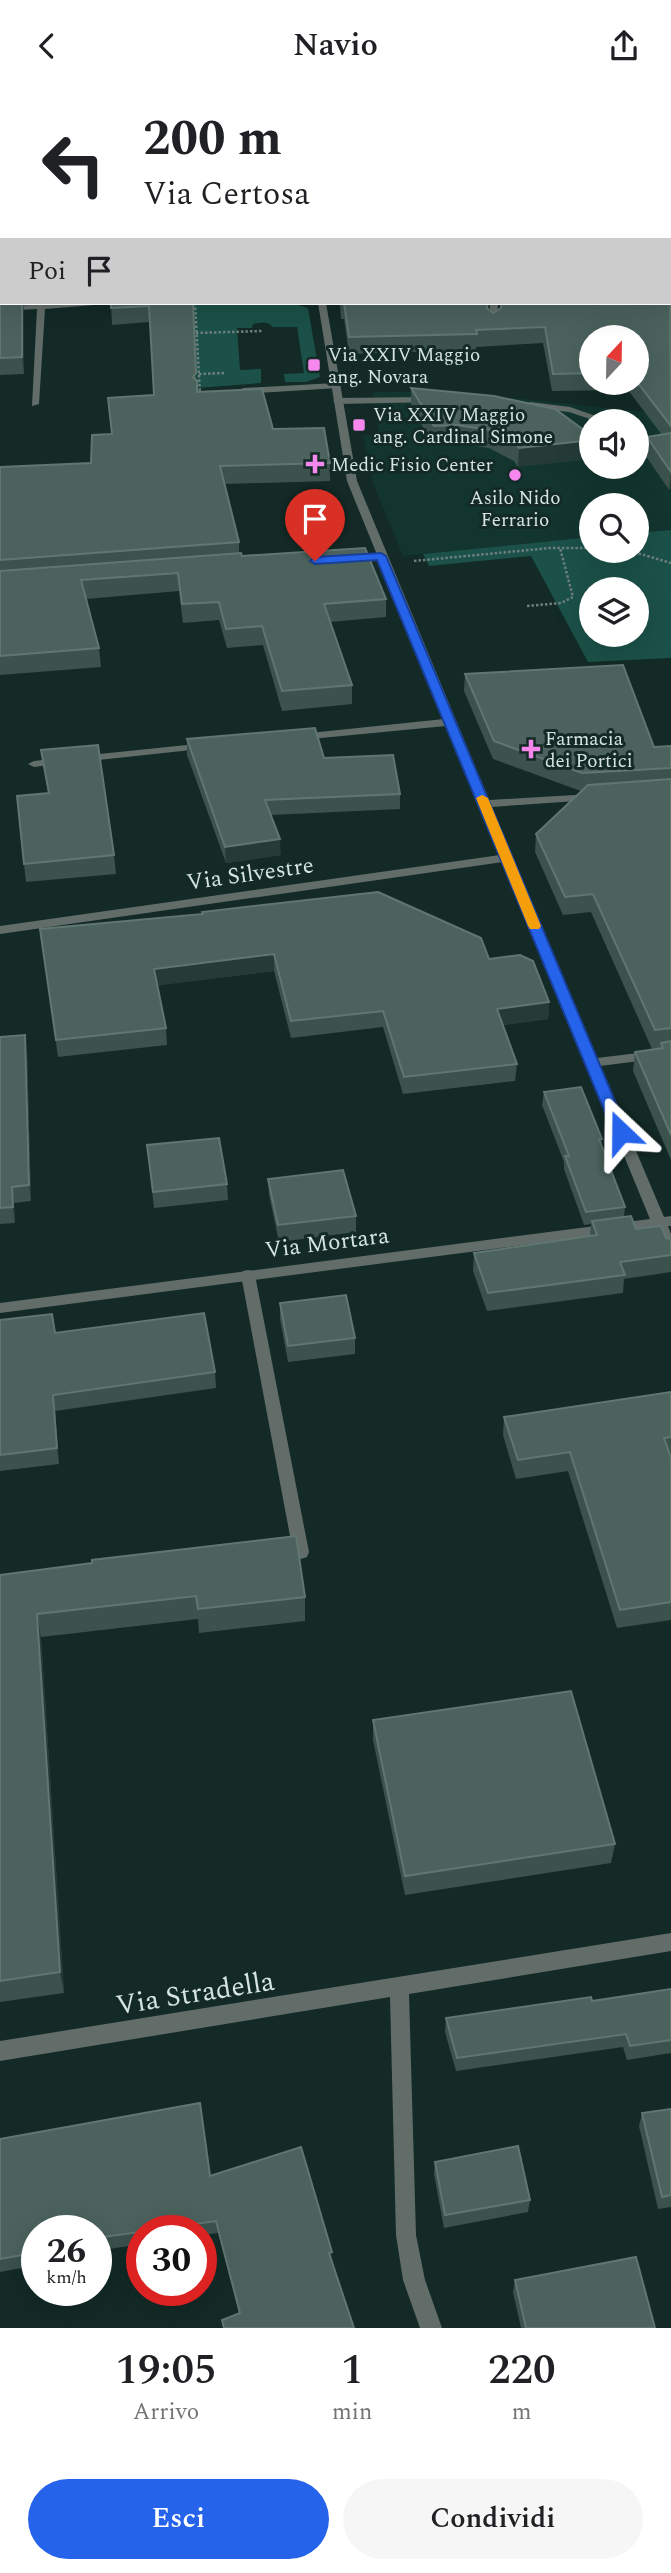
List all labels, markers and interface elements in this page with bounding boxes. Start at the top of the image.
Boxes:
text: Navio [293,21,378,70]
icon: back [28,27,66,65]
icon: share [605,27,643,65]
text: 200 m [143,102,282,177]
icon: left [28,119,119,210]
text: Via Certosa [143,170,310,219]
text: Poi [28,251,66,291]
icon: arrive [80,252,118,290]
north arrow [579,325,649,395]
map controls [579,325,649,647]
place label: Via XXIV Maggio ang. Novara [328,341,480,392]
marker: Via XXIV Maggio ang. Novara [306,357,322,373]
place label: Via XXIV Maggio ang. Cardinal Simone [373,401,553,452]
button: sound [579,409,649,479]
marker: Via XXIV Maggio ang. Cardinal Simone [351,417,367,433]
place label: Medic Fisio Center [331,451,493,480]
marker: Medic Fisio Center [305,454,325,474]
marker: Asilo Nido Ferrario [507,467,523,483]
place label: Asilo Nido Ferrario [470,484,560,535]
pin [285,489,345,561]
button: search [579,493,649,563]
icon: arrive [296,500,334,538]
button: layers [579,577,649,647]
place label: Farmacia dei Portici [545,725,633,776]
marker: Farmacia dei Portici [523,741,539,757]
street label: Via Silvestre [184,848,316,901]
position arrow [584,1095,658,1169]
street label: Via Mortara [263,1219,391,1268]
street label: Via Stradella [113,1960,278,2027]
speed limit sign: 30 [126,2215,217,2306]
text: 26 [47,2225,86,2278]
text: km/h [46,2264,87,2291]
text: 19:05 [116,2339,217,2402]
text: 1 [341,2339,363,2402]
text: 220 [488,2339,555,2402]
text: Arrivo [133,2395,199,2430]
text: min [332,2395,372,2430]
text: m [512,2395,532,2430]
button: Esci [28,2479,329,2559]
button: Condividi [343,2479,643,2559]

